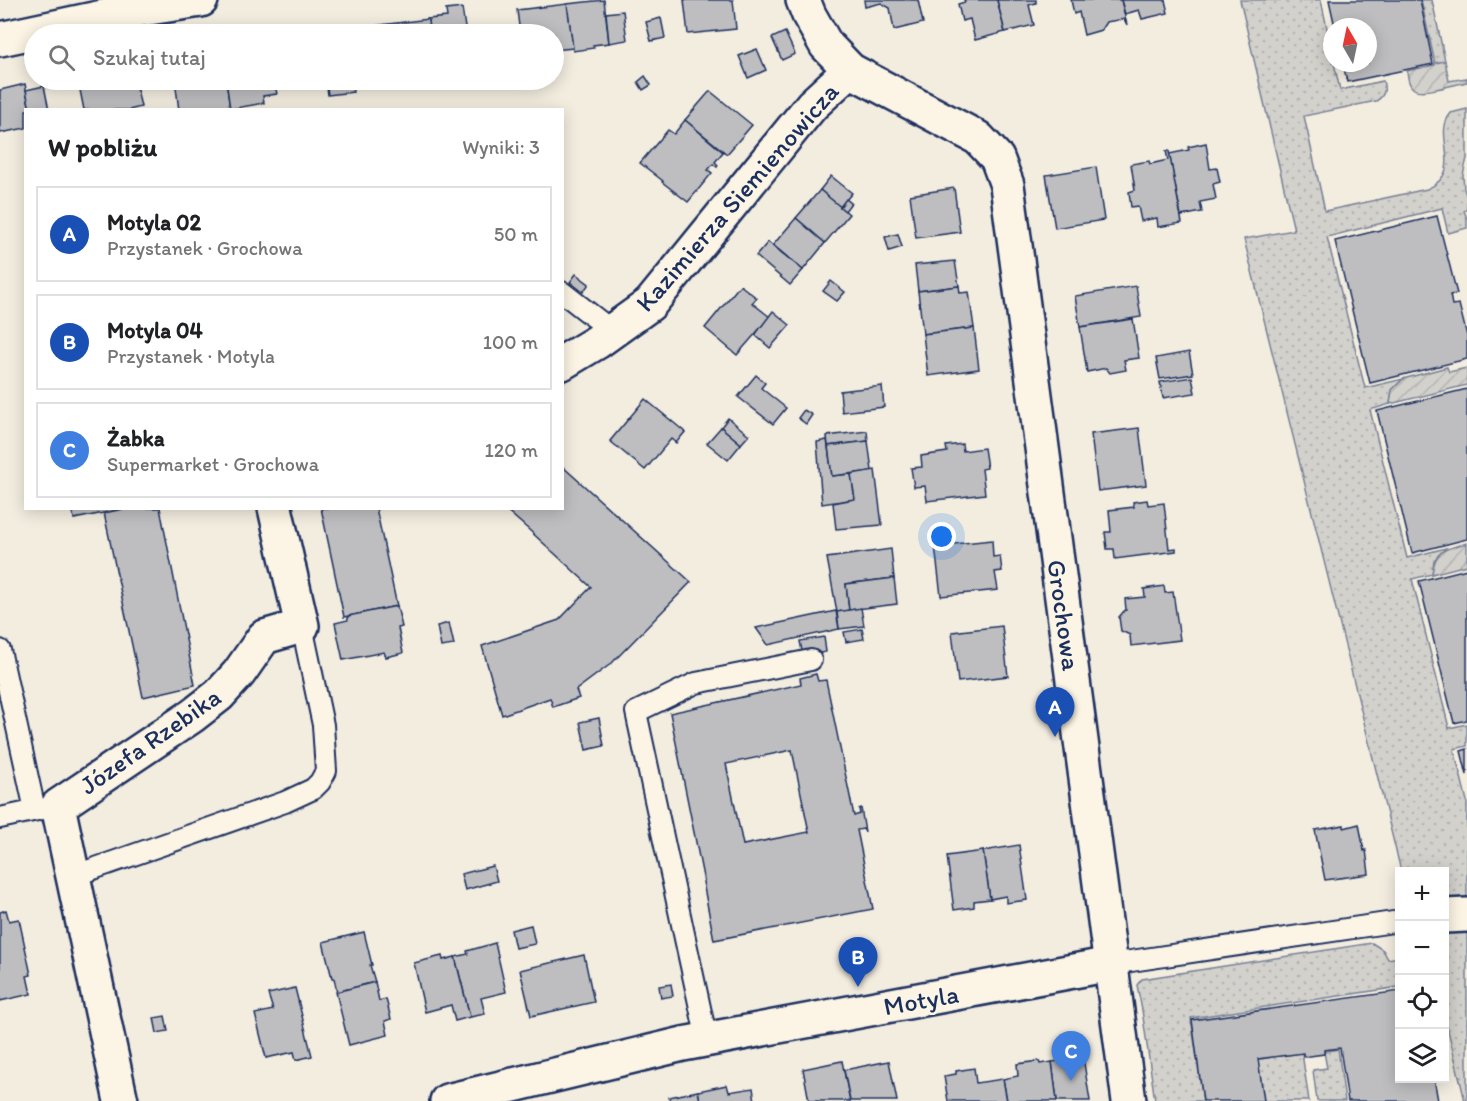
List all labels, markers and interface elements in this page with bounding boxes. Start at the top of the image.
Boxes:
north arrow [1323,18,1377,72]
search box [24,24,564,90]
icon: search [45,41,78,74]
text: Szukaj tutaj [93,44,206,71]
street label: Kazimierza Siemienowicza [629,75,846,318]
text: W pobliżu [48,131,157,163]
text: Wyniki: 3 [462,135,540,159]
text: Motyla 02 [107,209,201,236]
text: A [63,222,76,246]
text: 50 m [494,222,538,246]
text: Przystanek · Grochowa [107,236,303,260]
text: Motyla 04 [107,317,203,344]
text: B [63,330,76,354]
text: 100 m [483,330,538,354]
text: Przystanek · Motyla [107,344,275,368]
text: Żabka [107,425,164,452]
text: C [63,438,76,462]
text: 120 m [485,438,538,462]
text: Supermarket · Grochowa [107,452,319,476]
your location [927,522,956,551]
street label: Grochowa [1040,557,1088,673]
street label: Józefa Rzebika [73,681,227,801]
pin: A [1036,688,1074,737]
map controls [1395,867,1449,1083]
button: + [1395,867,1449,921]
button: − [1395,921,1449,975]
pin: B [838,938,878,987]
button: locate [1395,975,1449,1029]
street label: Motyla [881,978,961,1022]
button: layers [1395,1029,1449,1083]
pin: C [1052,1032,1090,1081]

